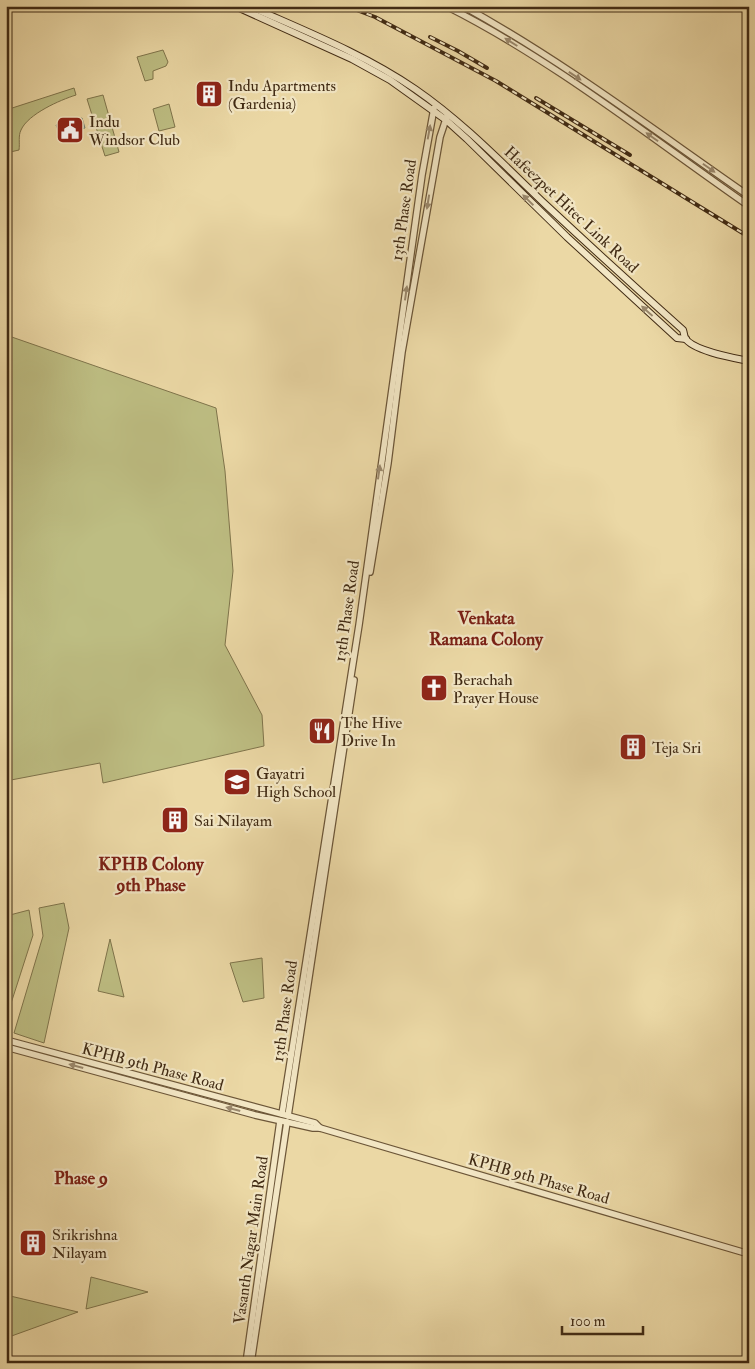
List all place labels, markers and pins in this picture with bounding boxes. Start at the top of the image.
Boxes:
place label: Indu Apartments (Gardenia) [228,76,336,114]
building icon: Indu Apartments (Gardenia) [194,79,224,109]
place label: Indu Windsor Club [88,112,180,150]
public building icon: Indu Windsor Club [55,115,85,145]
place label: Berachah Prayer House [453,670,539,708]
church icon: Berachah Prayer House [419,673,449,703]
place label: The Hive Drive In [341,713,402,751]
restaurant icon: The Hive Drive In [307,716,337,746]
building icon: Teja Sri [618,732,648,762]
place label: Teja Sri [652,738,701,758]
place label: Gayatri High School [256,764,336,802]
school or university icon: Gayatri High School [222,767,252,797]
building icon: Sai Nilayam [160,805,190,835]
place label: Sai Nilayam [194,811,273,831]
place label: Srikrishna Nilayam [52,1225,118,1263]
building icon: Srikrishna Nilayam [18,1228,48,1258]

